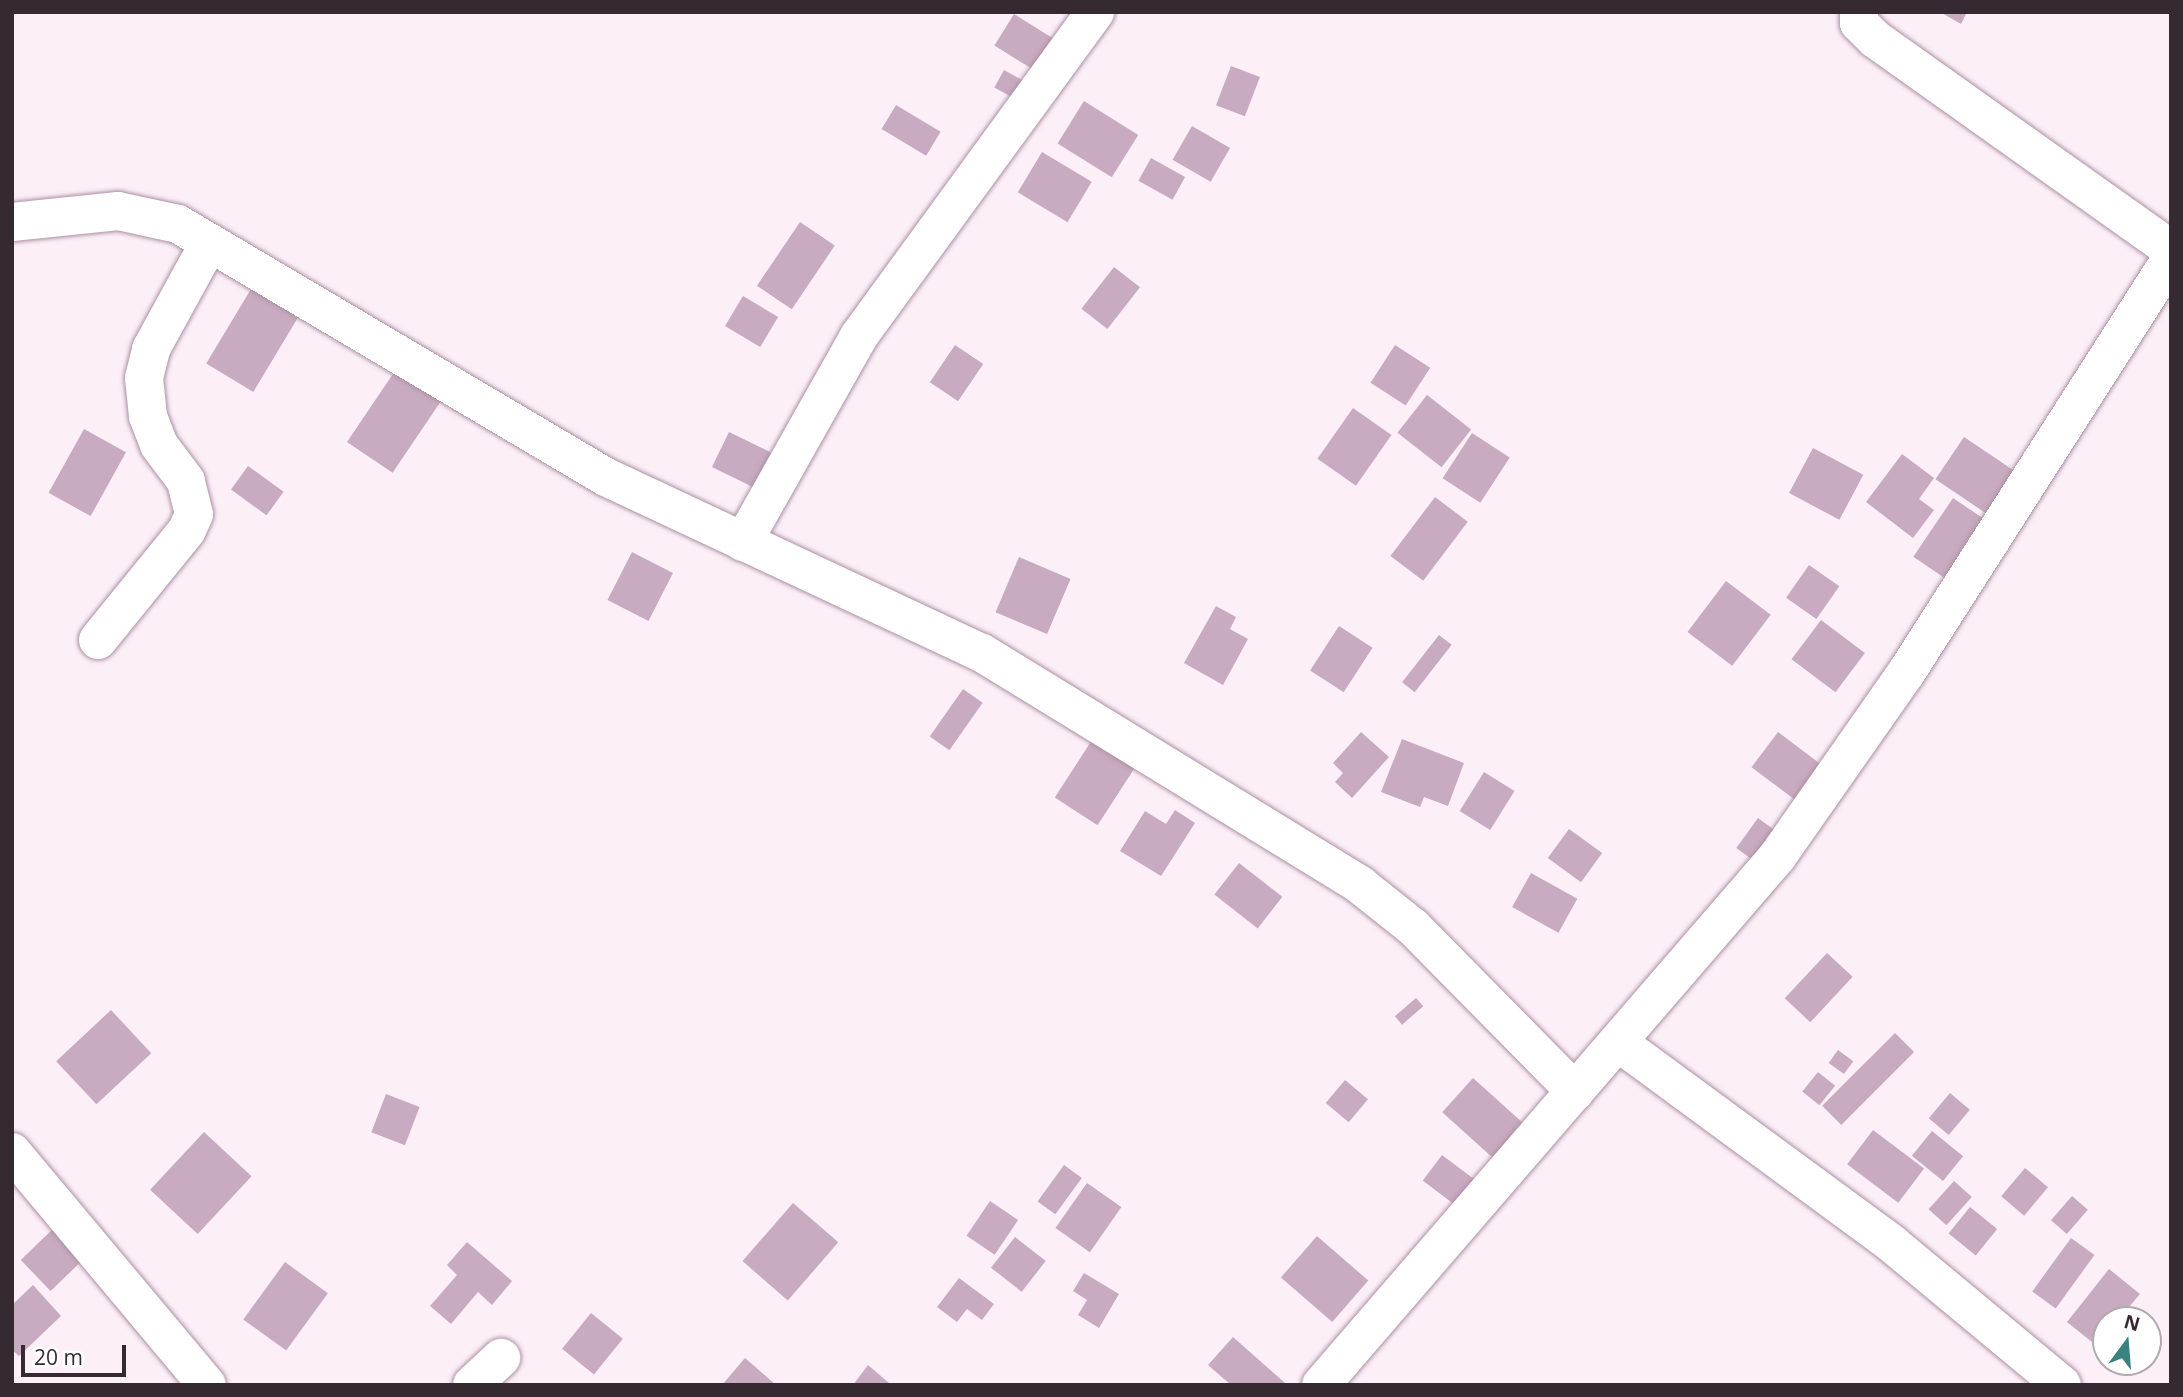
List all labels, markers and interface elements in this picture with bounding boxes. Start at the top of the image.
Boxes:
north arrow [2092,1306,2162,1376]
text: N [2121,1308,2143,1337]
scale bar [24,1330,130,1374]
text: 20 m [34,1343,83,1371]

